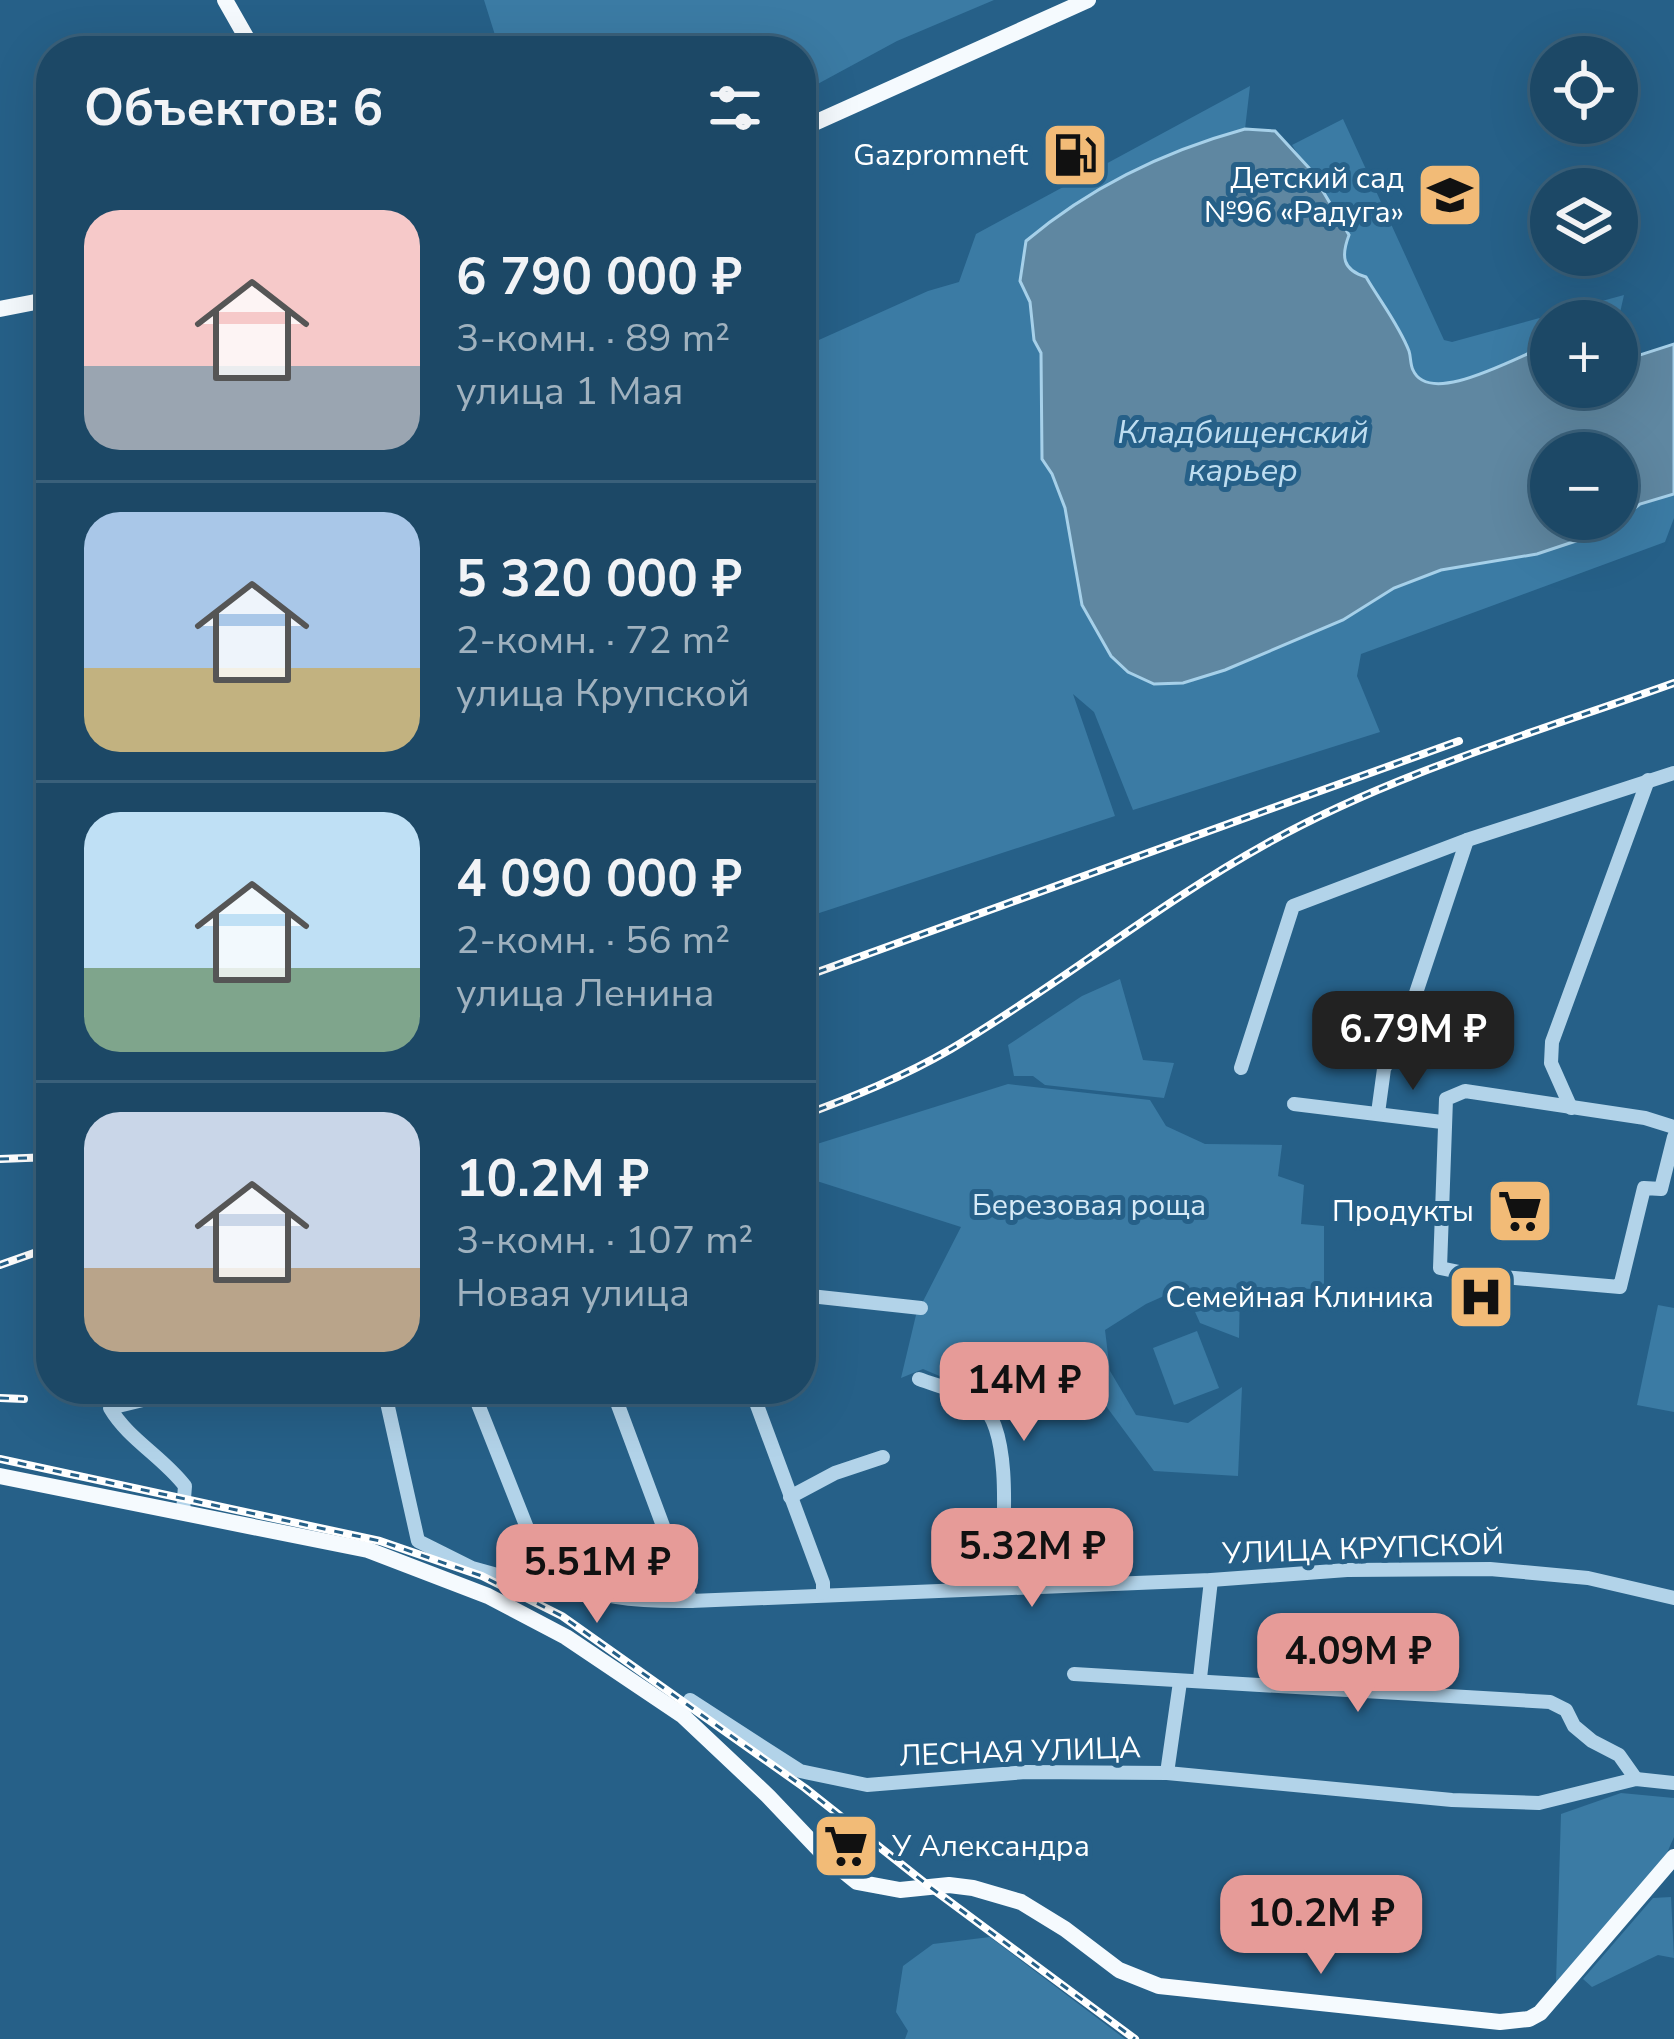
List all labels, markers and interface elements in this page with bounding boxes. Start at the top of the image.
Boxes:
map controls [1530,36,1638,540]
button: locate [1530,36,1638,144]
text: Объектов: 6 [84,73,383,143]
icon: filters [702,75,768,141]
fuel station icon: Gazpromneft [1040,120,1110,190]
place label: Gazpromneft [853,135,1028,176]
place label: Детский сад №96 «Радуга» [1204,158,1404,233]
school or university icon: Детский сад №96 «Радуга» [1415,160,1485,230]
button: layers [1530,168,1638,276]
text: 6 790 000 ₽ [456,242,742,312]
icon: home [180,258,324,402]
button: + [1530,300,1638,408]
text: 3-комн. · 89 m² [456,312,730,365]
text: улица 1 Мая [456,365,684,418]
water label: Кладбищенский карьер [1117,410,1369,493]
button: − [1530,432,1638,540]
text: 5 320 000 ₽ [456,544,742,614]
icon: home [180,560,324,704]
text: 2-комн. · 72 m² [456,614,730,667]
text: улица Крупской [456,667,750,720]
text: 4 090 000 ₽ [456,844,742,914]
icon: home [180,860,324,1004]
text: 2-комн. · 56 m² [456,914,730,967]
text: улица Ленина [456,967,714,1020]
pin: 6.79M ₽ [1302,991,1524,1093]
text: 6.79M ₽ [1339,1003,1487,1056]
text: 10.2M ₽ [456,1144,649,1214]
icon: home [180,1160,324,1304]
supermarket icon: Продукты [1485,1176,1555,1246]
park label: Березовая роща [972,1185,1206,1226]
place label: Продукты [1332,1191,1474,1232]
text: 3-комн. · 107 m² [456,1214,753,1267]
hospital icon: Семейная Клиника [1446,1262,1516,1332]
text: Новая улица [456,1267,690,1320]
place label: Семейная Клиника [1166,1277,1434,1318]
pin: 14M ₽ [940,1342,1108,1444]
text: 14M ₽ [967,1354,1081,1407]
pin: 5.32M ₽ [921,1508,1143,1610]
text: 5.32M ₽ [958,1520,1106,1573]
pin: 5.51M ₽ [486,1524,708,1626]
street label: УЛИЦА КРУПСКОЙ [1221,1524,1504,1574]
text: 5.51M ₽ [523,1536,671,1589]
pin: 4.09M ₽ [1247,1613,1469,1715]
text: 4.09M ₽ [1284,1625,1432,1678]
street label: ЛЕСНАЯ УЛИЦА [899,1727,1142,1777]
supermarket icon: У Александра [811,1811,881,1881]
place label: У Александра [891,1826,1090,1867]
pin: 10.2M ₽ [1210,1875,1432,1977]
text: 10.2M ₽ [1247,1887,1395,1940]

